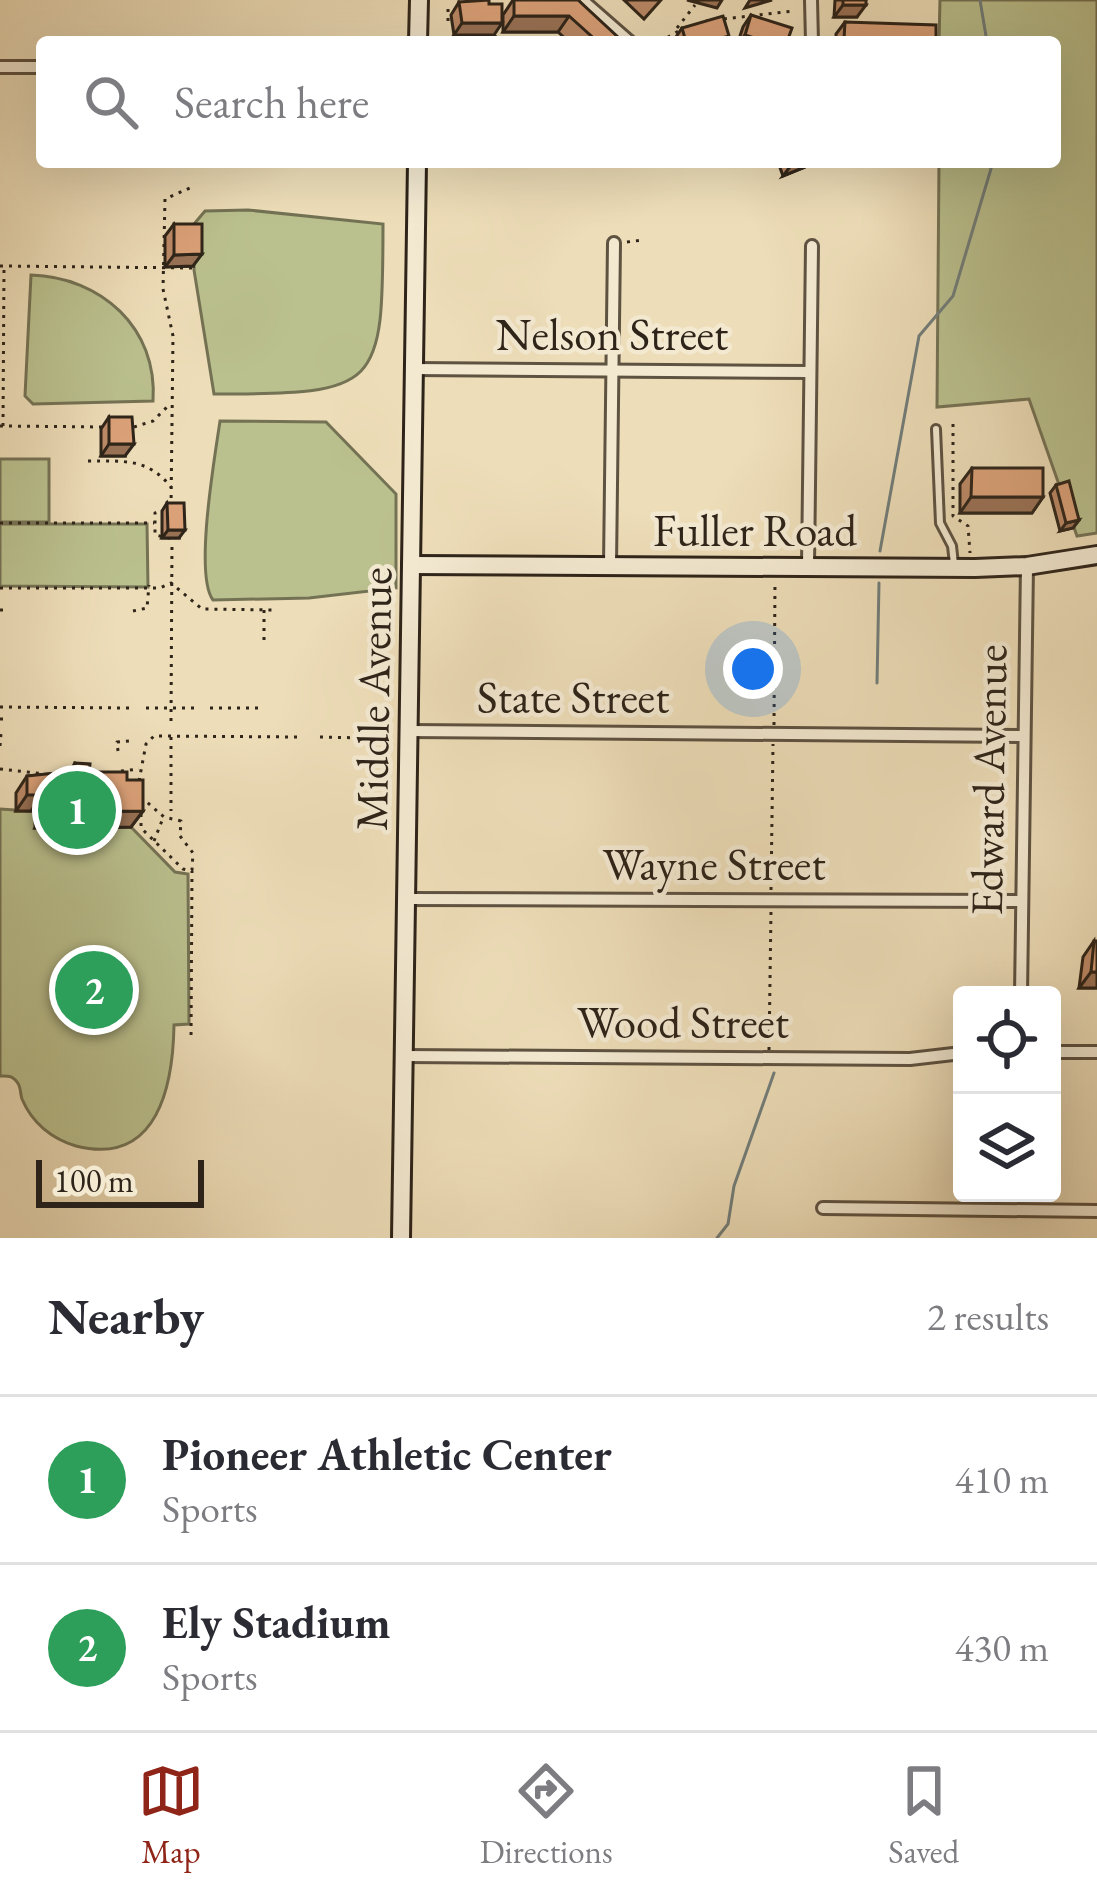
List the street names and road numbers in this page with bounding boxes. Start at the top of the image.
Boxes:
street label: Nelson Street [496,305,728,363]
street label: Fuller Road [653,501,857,559]
street label: Middle Avenue [342,567,404,831]
street label: Edward Avenue [957,644,1019,916]
street label: State Street [477,668,669,726]
street label: Wayne Street [602,835,826,893]
street label: Wood Street [577,993,789,1051]

